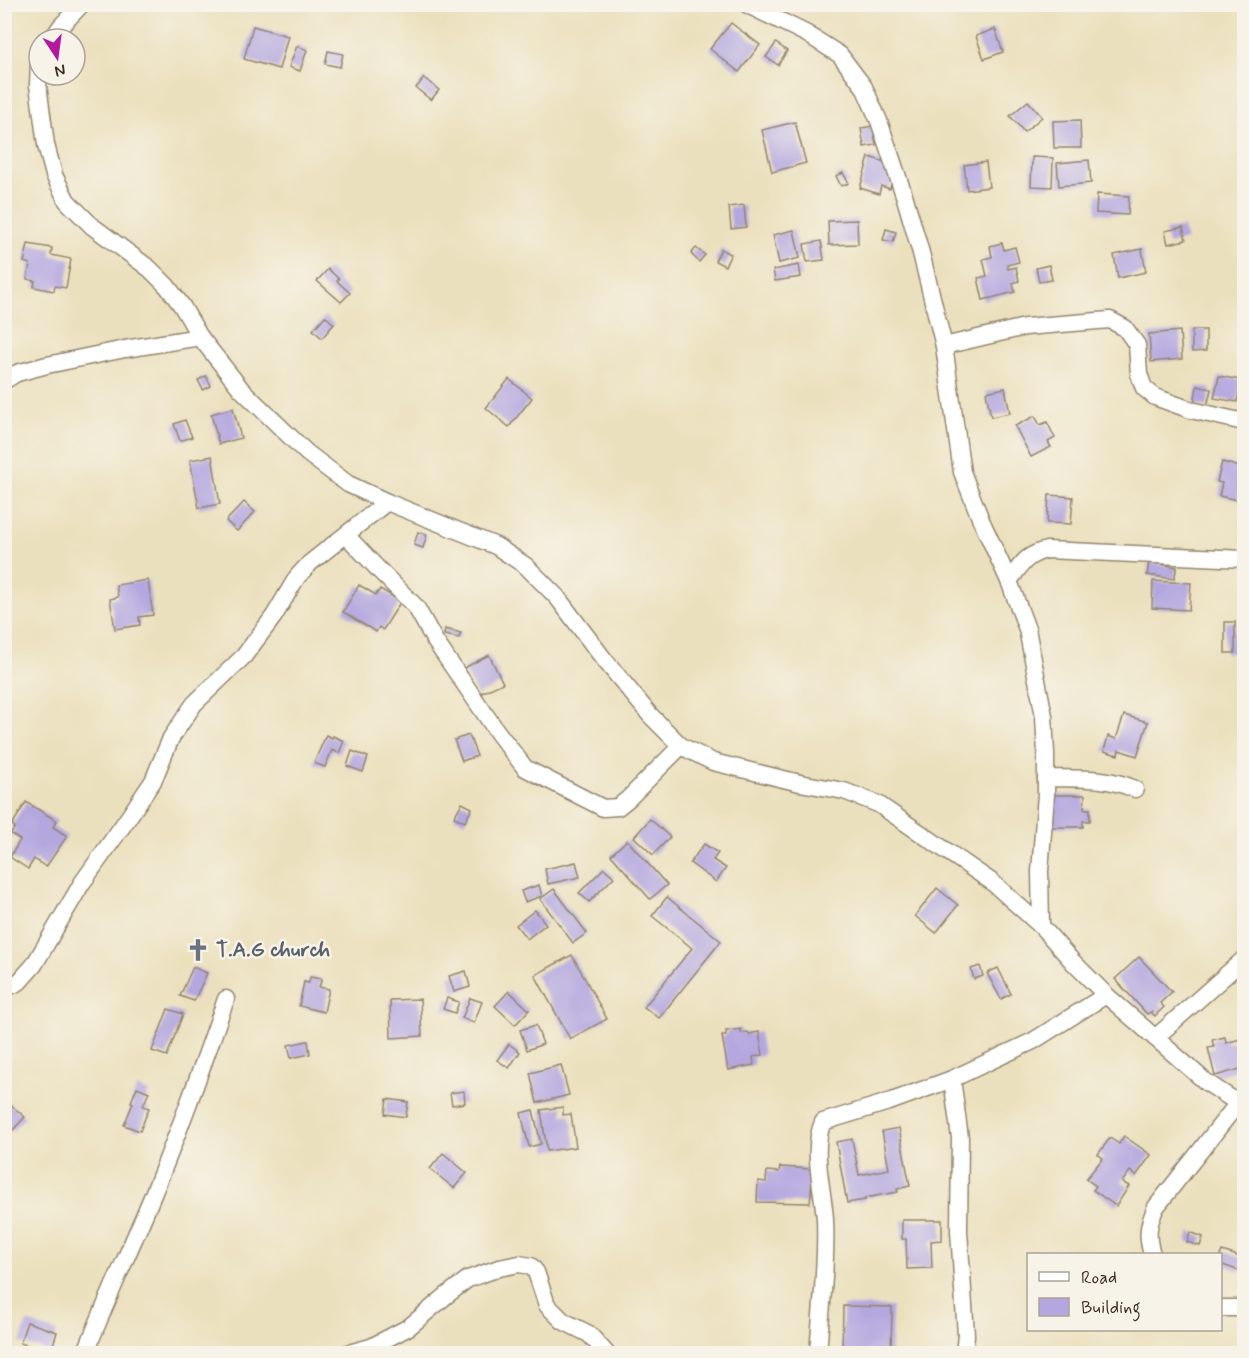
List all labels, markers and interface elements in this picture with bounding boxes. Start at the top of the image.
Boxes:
north arrow [27,27,87,87]
text: N [52,59,68,82]
place label: T.A.G church [216,936,331,964]
church icon: T.A.G church [185,937,211,963]
legend [1027,1253,1222,1331]
text: Road [1081,1266,1117,1290]
text: Building [1081,1296,1141,1322]

